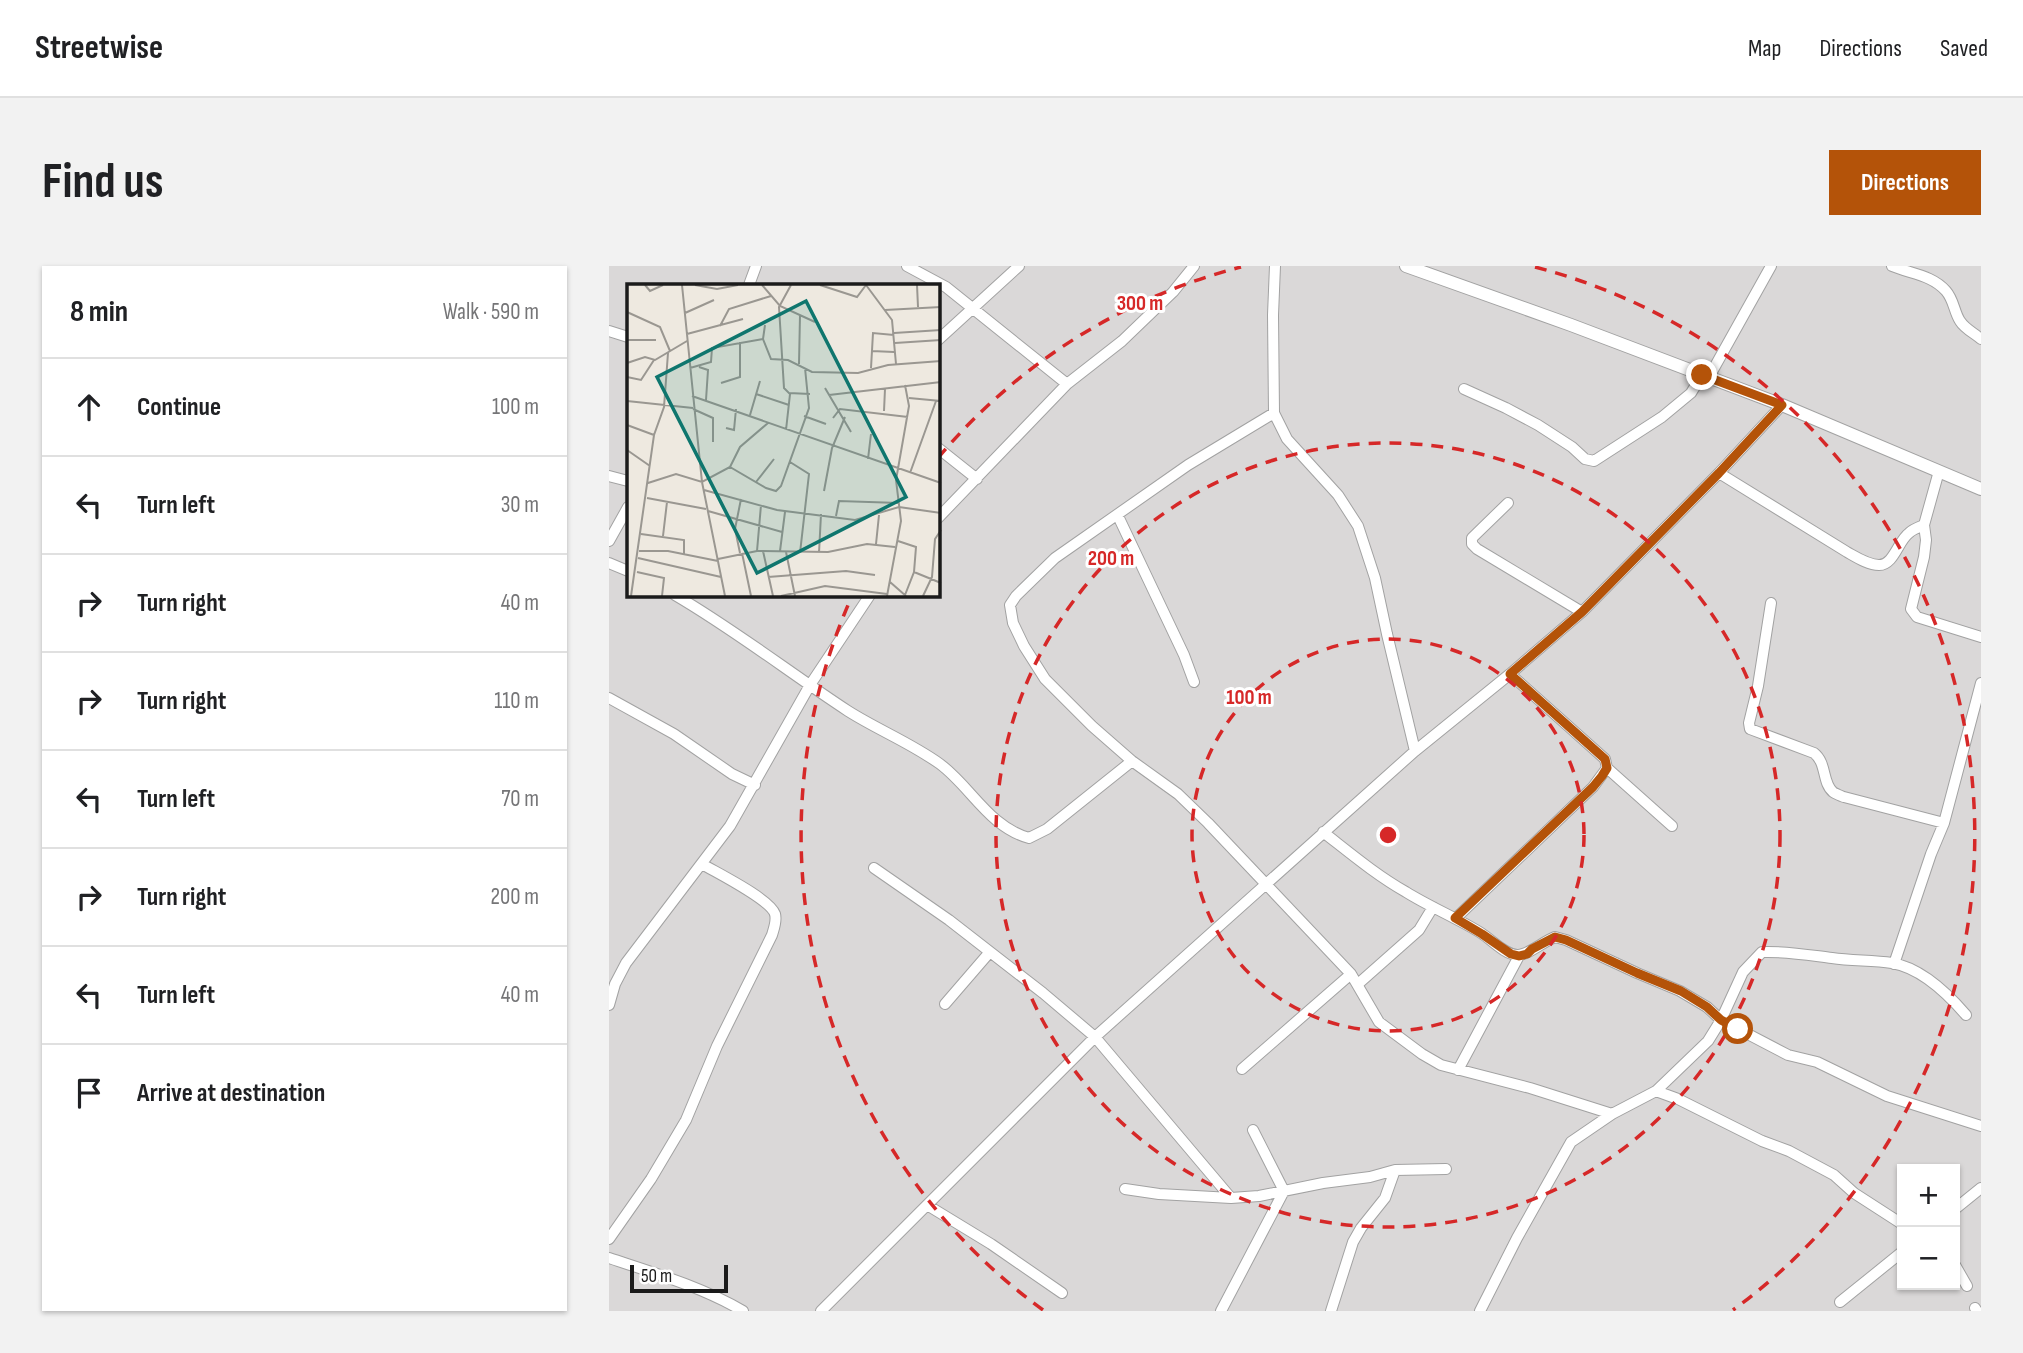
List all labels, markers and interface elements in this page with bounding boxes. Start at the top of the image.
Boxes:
text: Streetwise [35,28,163,68]
text: Map [1748,34,1781,63]
text: Directions [1819,34,1902,63]
text: Saved [1940,34,1988,63]
button: Directions [1829,150,1981,215]
text: Find us [42,153,164,212]
inset map [627,284,940,597]
text: 300 m [1117,291,1163,316]
text: 8 min [70,294,128,330]
text: Walk · 590 m [443,298,539,326]
route end [1686,359,1717,390]
icon: ahead [70,388,108,426]
text: Continue [137,392,221,423]
text: 100 m [492,393,539,421]
icon: left [70,486,108,524]
text: Turn left [137,490,215,521]
text: 30 m [501,491,539,519]
text: 200 m [1088,546,1134,571]
icon: right [70,584,108,622]
text: Turn right [137,588,226,619]
text: 40 m [501,589,539,617]
icon: right [70,682,108,720]
text: 100 m [1226,685,1272,710]
text: Turn right [137,686,226,717]
text: 110 m [494,687,539,715]
icon: left [70,780,108,818]
text: Turn left [137,784,215,815]
text: 70 m [501,785,539,813]
centre of rings [1376,823,1400,847]
icon: right [70,878,108,916]
text: Turn right [137,882,226,913]
text: 200 m [491,883,539,911]
icon: left [70,976,108,1014]
text: Turn left [137,980,215,1011]
text: 40 m [501,981,539,1009]
route start [1722,1013,1753,1044]
icon: arrive [70,1074,108,1112]
text: Arrive at destination [137,1078,325,1109]
map controls [1897,1164,1960,1290]
button: + [1897,1164,1960,1227]
button: − [1897,1227,1960,1290]
scale bar [630,1262,728,1294]
text: 50 m [641,1265,672,1288]

